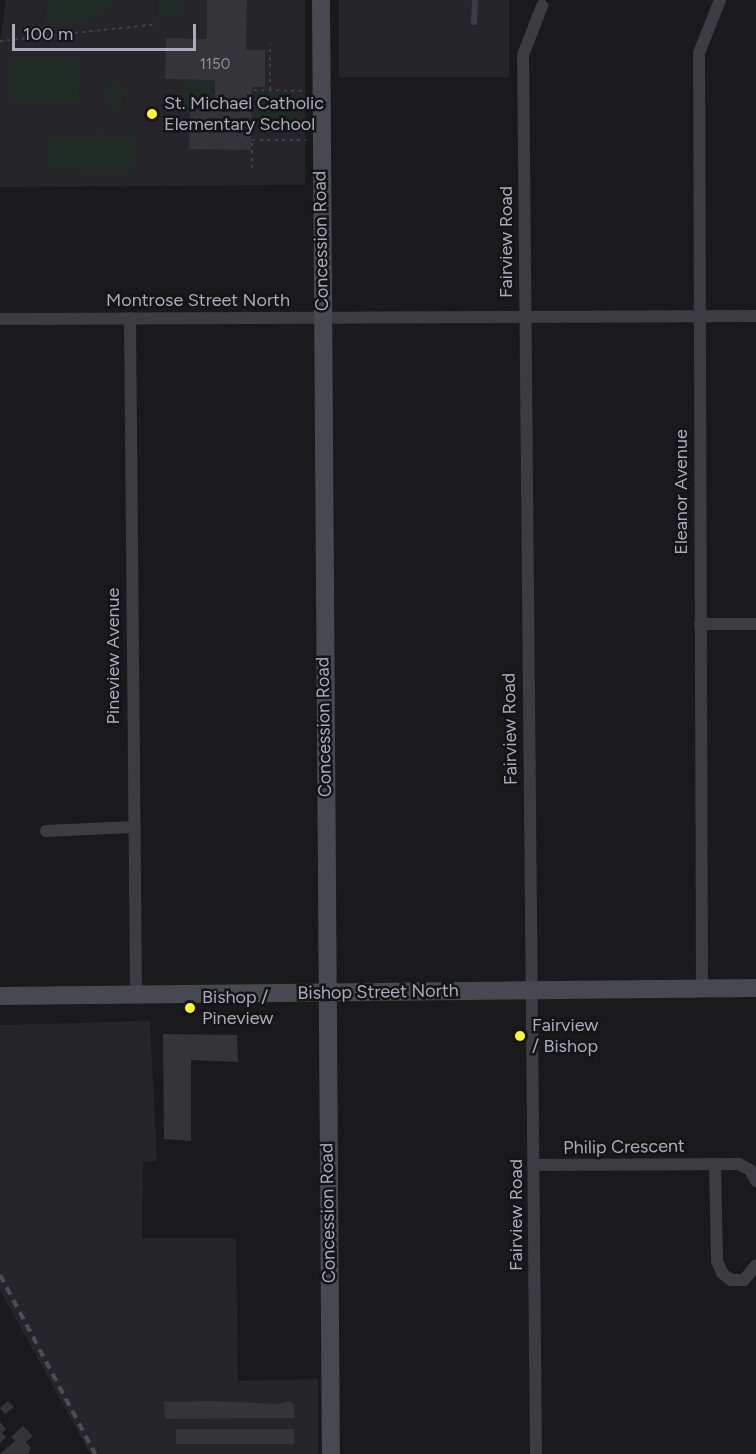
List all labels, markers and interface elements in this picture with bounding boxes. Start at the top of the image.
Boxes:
scale bar [15,12,200,50]
text: 100 m [23,23,73,45]
house number: 1150 [200,56,230,74]
place label: St. Michael Catholic Elementary School [164,93,324,136]
marker: St. Michael Catholic Elementary School [145,107,159,121]
street label: Concession Road [309,171,333,311]
street label: Fairview Road [495,186,517,298]
street label: Montrose Street North [106,289,290,311]
street label: Eleanor Avenue [670,429,692,555]
street label: Pineview Avenue [102,588,124,724]
street label: Concession Road [312,657,336,797]
street label: Fairview Road [498,673,522,785]
street label: Bishop Street North [297,980,459,1004]
place label: Bishop / Pineview [202,987,273,1030]
marker: Bishop / Pineview [183,1001,197,1015]
place label: Fairview / Bishop [532,1015,598,1058]
marker: Fairview / Bishop [513,1029,527,1043]
street label: Philip Crescent [563,1135,685,1159]
street label: Concession Road [316,1143,340,1283]
street label: Fairview Road [505,1159,527,1271]

